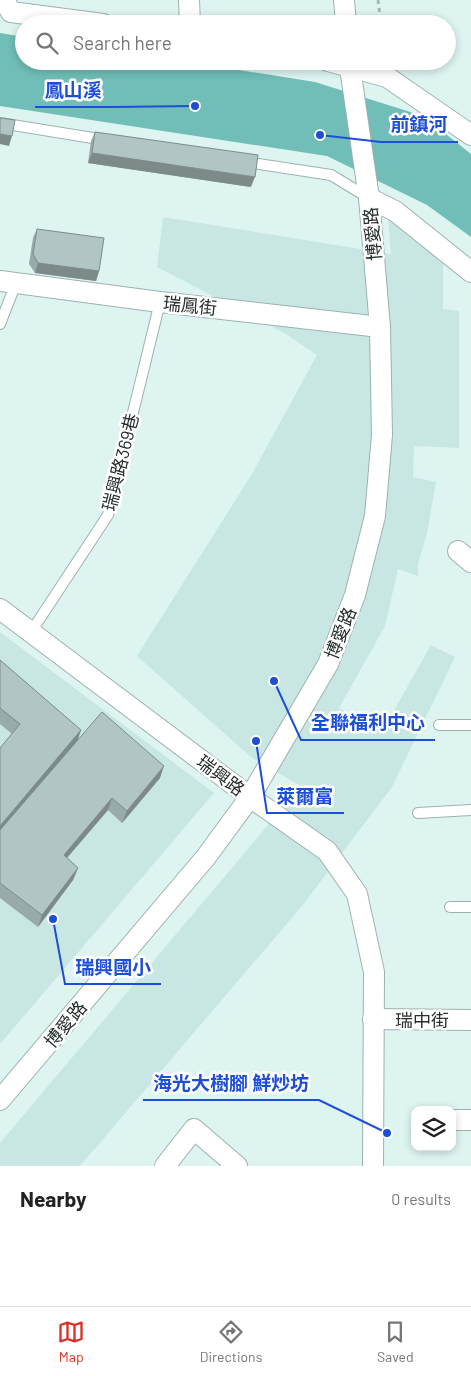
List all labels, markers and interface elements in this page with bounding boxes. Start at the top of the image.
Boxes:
search box [15,15,456,70]
icon: search [33,29,61,57]
text: Search here [73,31,172,54]
callout: 鳳山溪 [35,73,112,107]
text: 鳳山溪 [44,78,102,101]
callout: 前鎮河 [381,108,458,142]
text: 前鎮河 [390,112,448,135]
street label: 博愛路 [359,206,385,262]
street label: 瑞鳳街 [162,291,218,319]
street label: 瑞興路369巷 [97,411,143,513]
street label: 博愛路 [320,604,360,662]
callout: 全聯福利中心 [301,706,435,740]
text: 全聯福利中心 [311,710,425,733]
street label: 瑞興路 [193,750,249,800]
callout: 萊爾富 [267,779,344,813]
text: 萊爾富 [276,784,334,807]
callout: 瑞興國小 [65,950,161,984]
text: 瑞興國小 [75,955,151,978]
street label: 博愛路 [39,996,91,1052]
street label: 瑞中街 [395,1009,449,1031]
callout: 海光大樹腳 鮮炒坊 [143,1066,319,1100]
text: 海光大樹腳 鮮炒坊 [153,1071,309,1094]
map controls [411,1106,456,1151]
button: layers [411,1106,456,1151]
text: Nearby [20,1186,86,1211]
text: 0 results [391,1189,451,1208]
tab: Map [57,1318,85,1365]
tab: Directions [200,1318,262,1365]
tab: Saved [377,1318,414,1365]

